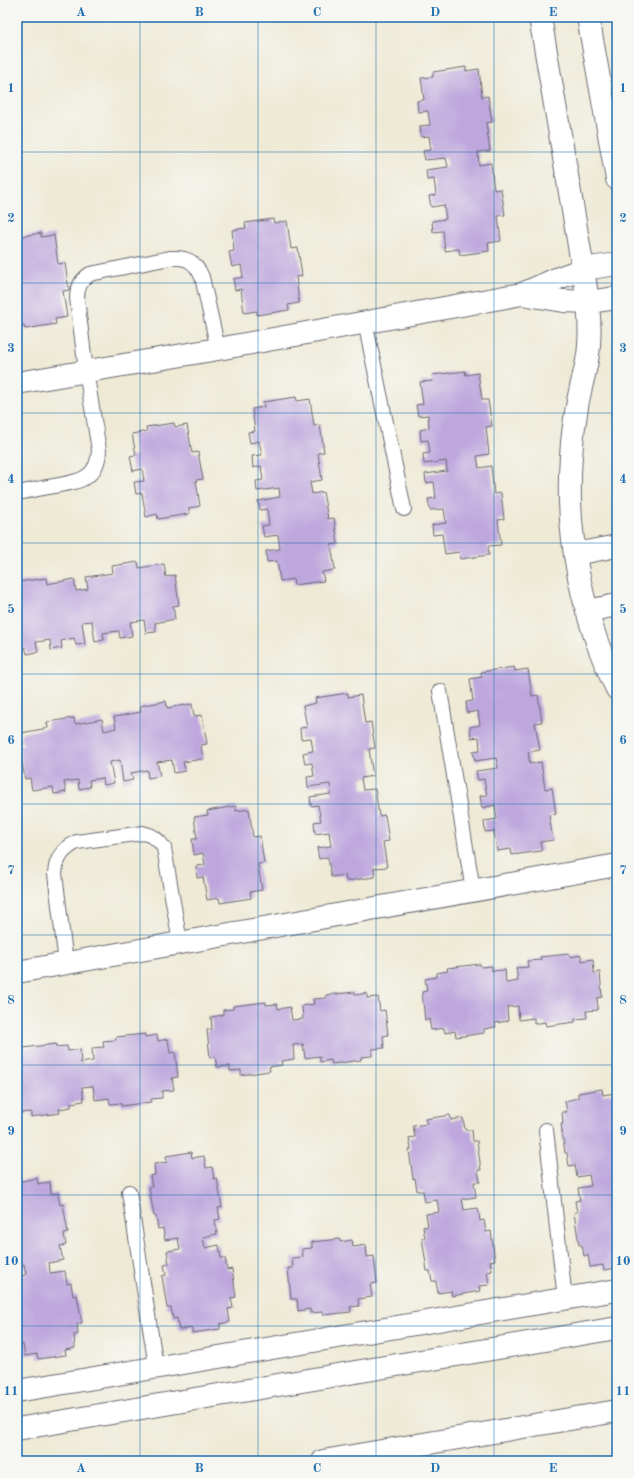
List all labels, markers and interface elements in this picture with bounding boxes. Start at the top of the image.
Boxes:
text: A [76,6,86,19]
text: B [194,6,204,19]
text: C [313,6,321,19]
text: D [430,6,440,19]
text: E [549,6,558,19]
text: 1 [7,82,15,95]
text: 1 [619,82,627,95]
text: 2 [7,212,15,225]
text: 2 [619,212,627,225]
text: 3 [7,342,15,355]
text: 3 [619,342,627,355]
text: 4 [7,473,15,486]
text: 4 [619,473,627,486]
text: 5 [7,603,15,616]
text: 5 [619,603,627,616]
text: 6 [7,734,15,747]
text: 6 [619,734,627,747]
text: 7 [7,864,15,877]
text: 7 [619,864,627,877]
text: 8 [7,994,15,1007]
text: 8 [619,994,627,1007]
text: 9 [7,1125,15,1138]
text: 9 [619,1125,627,1138]
text: 10 [3,1255,19,1268]
text: 10 [615,1255,631,1268]
text: 11 [3,1385,19,1398]
text: 11 [615,1385,631,1398]
text: A [76,1462,86,1475]
text: B [194,1462,204,1475]
text: C [313,1462,321,1475]
text: D [430,1462,440,1475]
text: E [549,1462,558,1475]

